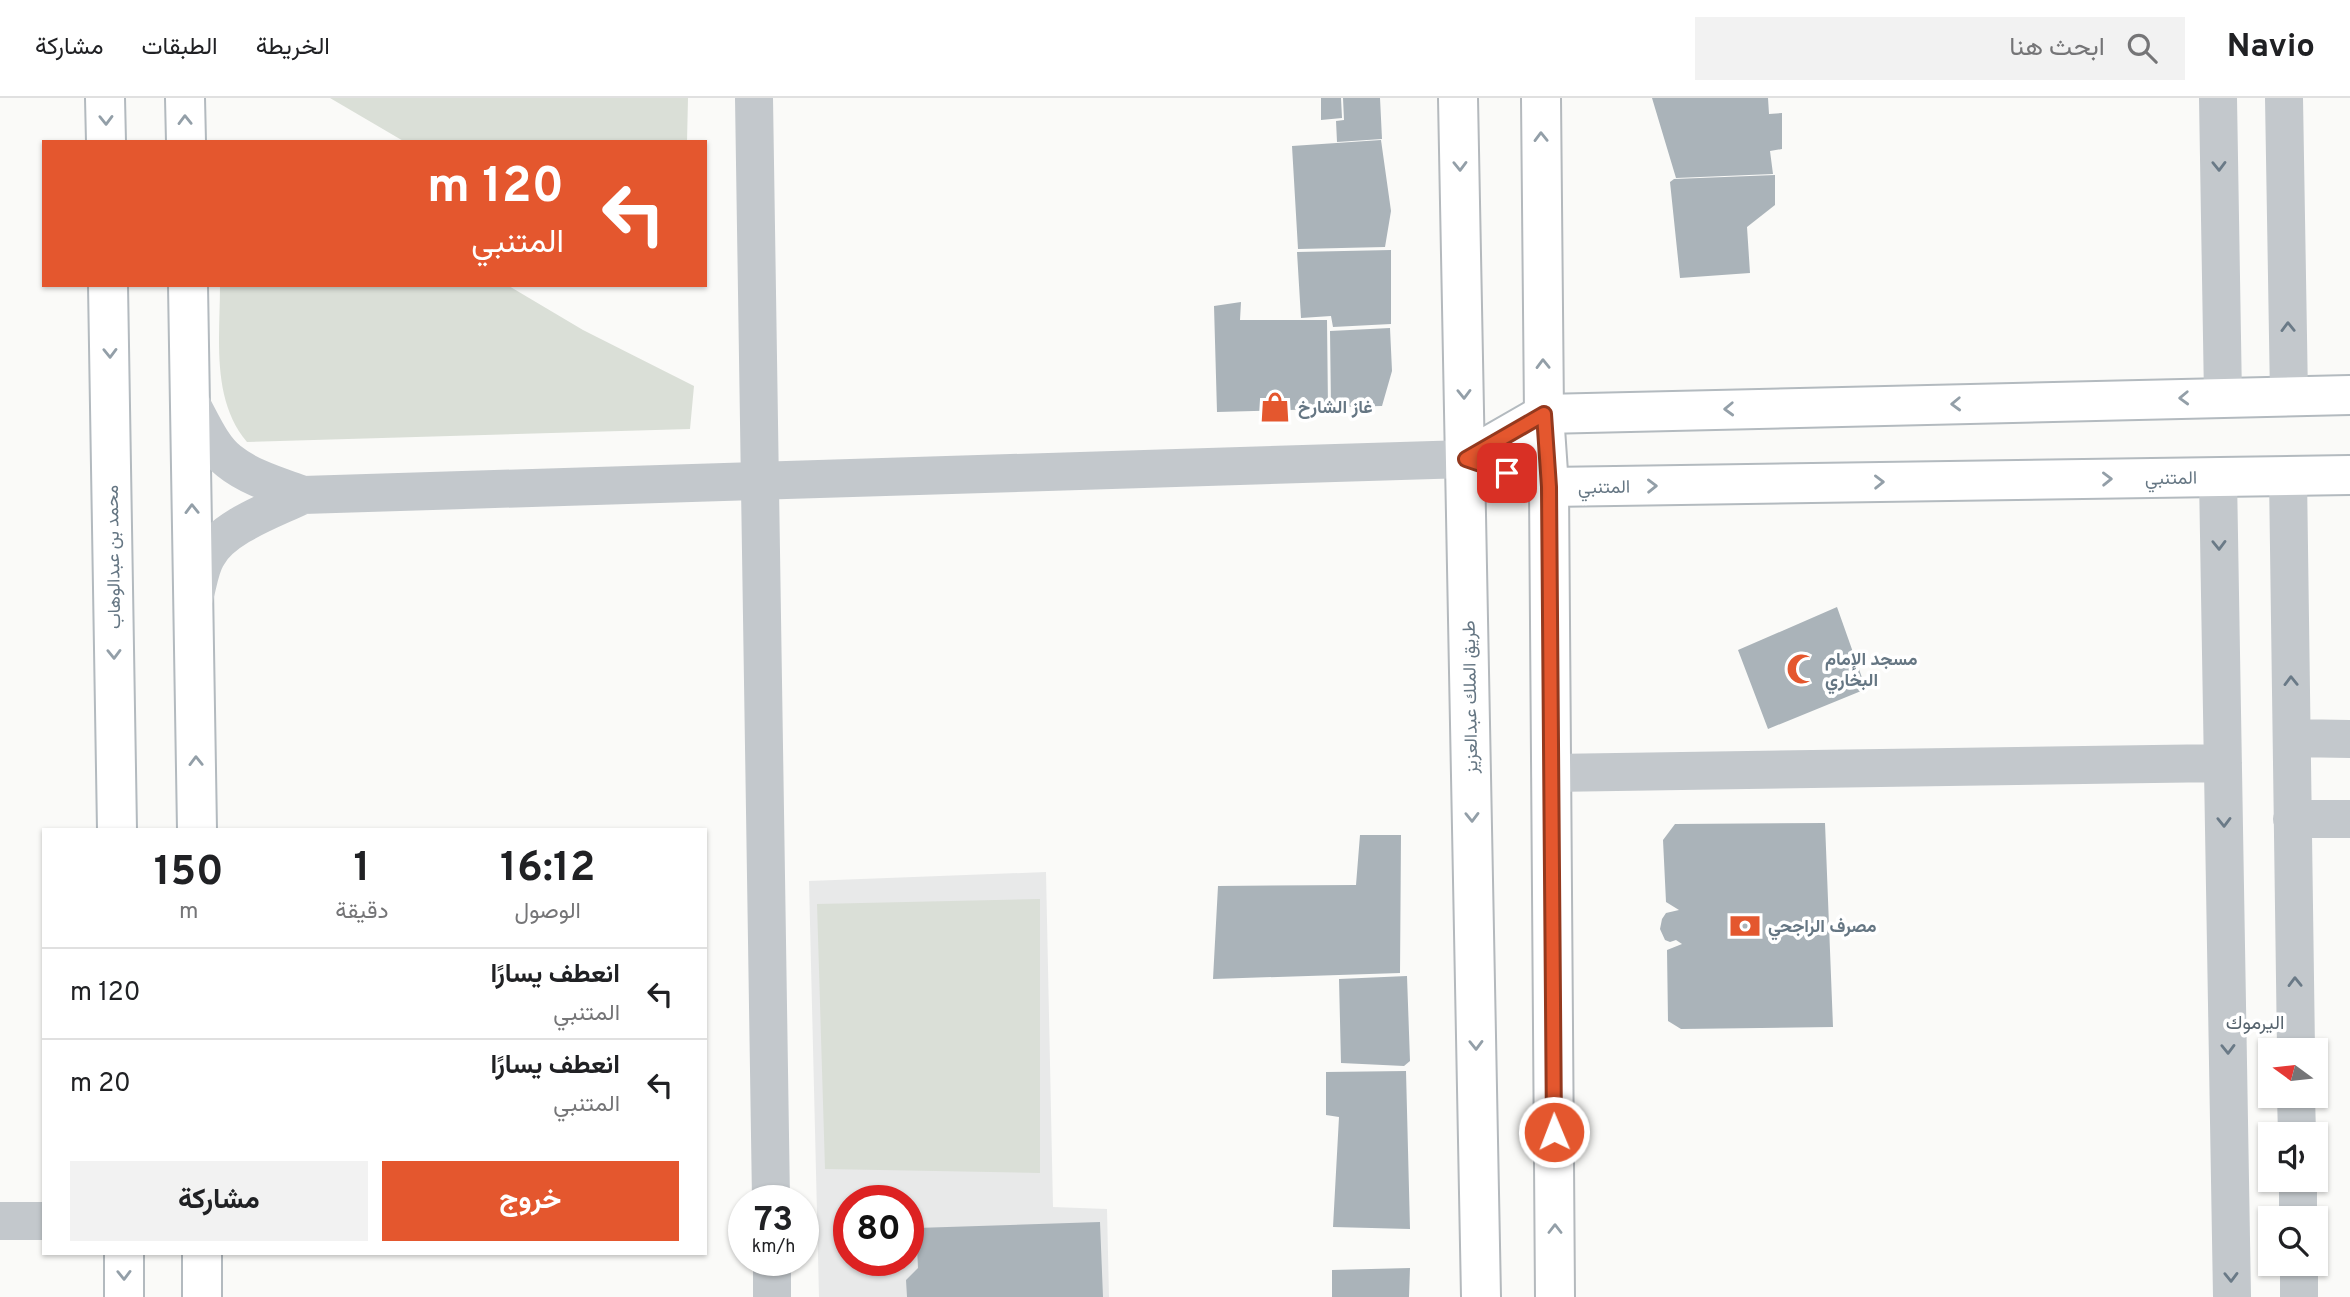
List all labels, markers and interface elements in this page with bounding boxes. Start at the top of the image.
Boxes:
search box [1695,17,2185,80]
text: Navio [2227,27,2315,69]
icon: search [2123,29,2161,67]
text: ابحث هنا [2009,32,2105,65]
text: مشاركة [35,33,103,63]
text: الطبقات [141,33,218,63]
text: الخريطة [256,33,330,63]
one-way arrow [178,114,193,125]
one-way arrow [98,115,114,126]
one-way arrow [1533,131,1549,142]
text: 120 m [427,158,564,220]
one-way arrow [1452,161,1467,172]
one-way arrow [2211,161,2227,172]
icon: left [588,168,679,259]
text: المتنبي [471,224,564,264]
one-way arrow [2280,322,2295,333]
one-way arrow [102,348,117,359]
one-way arrow [1535,359,1551,369]
one-way arrow [1457,388,1472,399]
shop icon: غاز الشارخ [1258,390,1292,424]
one-way arrow [2178,390,2189,405]
one-way arrow [1951,396,1962,411]
place label: غاز الشارخ [1298,397,1373,420]
one-way arrow [1723,402,1734,417]
pin [1477,443,1537,503]
icon: arrive [1488,454,1526,492]
street label: المتنبي [2145,468,2197,493]
one-way arrow [2102,471,2112,487]
one-way arrow [1874,475,1885,490]
street label: المتنبي [1578,477,1630,502]
one-way arrow [1647,478,1657,494]
street label: محمد بن عبدالوهاب [102,485,127,629]
one-way arrow [185,504,200,515]
one-way arrow [2211,541,2227,551]
street label: طريق الملك عبدالعزيز [1459,620,1484,775]
place label: مسجد الإمام البخاري [1825,649,1918,695]
one-way arrow [106,650,122,660]
mosque icon: مسجد الإمام البخاري [1785,652,1819,686]
one-way arrow [2283,675,2299,686]
one-way arrow [188,756,204,766]
one-way arrow [1464,812,1480,823]
one-way arrow [2216,817,2232,828]
text: 1 [353,843,370,896]
text: 16:12 [500,843,595,896]
text: 150 [154,847,224,900]
text: m [179,898,198,927]
text: دقيقة [335,898,388,927]
text: الوصول [515,898,581,927]
bank icon: مصرف الراجحي [1728,909,1762,943]
place label: مصرف الراجحي [1768,916,1877,941]
text: انعطف يسارًا [490,959,620,992]
icon: left [641,975,679,1013]
one-way arrow [2287,976,2303,987]
text: 120 m [70,977,140,1010]
text: المتنبي [553,1000,620,1029]
district label: اليرموك [2226,1012,2284,1036]
north arrow [2258,1038,2328,1108]
map controls [2258,1038,2328,1276]
one-way arrow [1469,1039,1484,1050]
one-way arrow [2220,1044,2235,1055]
text: انعطف يسارًا [490,1050,620,1083]
icon: left [641,1066,679,1104]
text: 20 m [70,1068,131,1101]
text: المتنبي [553,1091,620,1120]
position arrow [1517,1095,1591,1169]
button: sound [2258,1122,2328,1192]
button: مشاركة [70,1161,368,1241]
button: خروج [382,1161,679,1241]
speed limit sign: 80 [833,1185,924,1276]
text: 73 [754,1199,793,1243]
button: search [2258,1206,2328,1276]
one-way arrow [1547,1223,1562,1234]
text: km/h [752,1236,795,1259]
one-way arrow [116,1270,132,1281]
one-way arrow [2223,1272,2239,1283]

